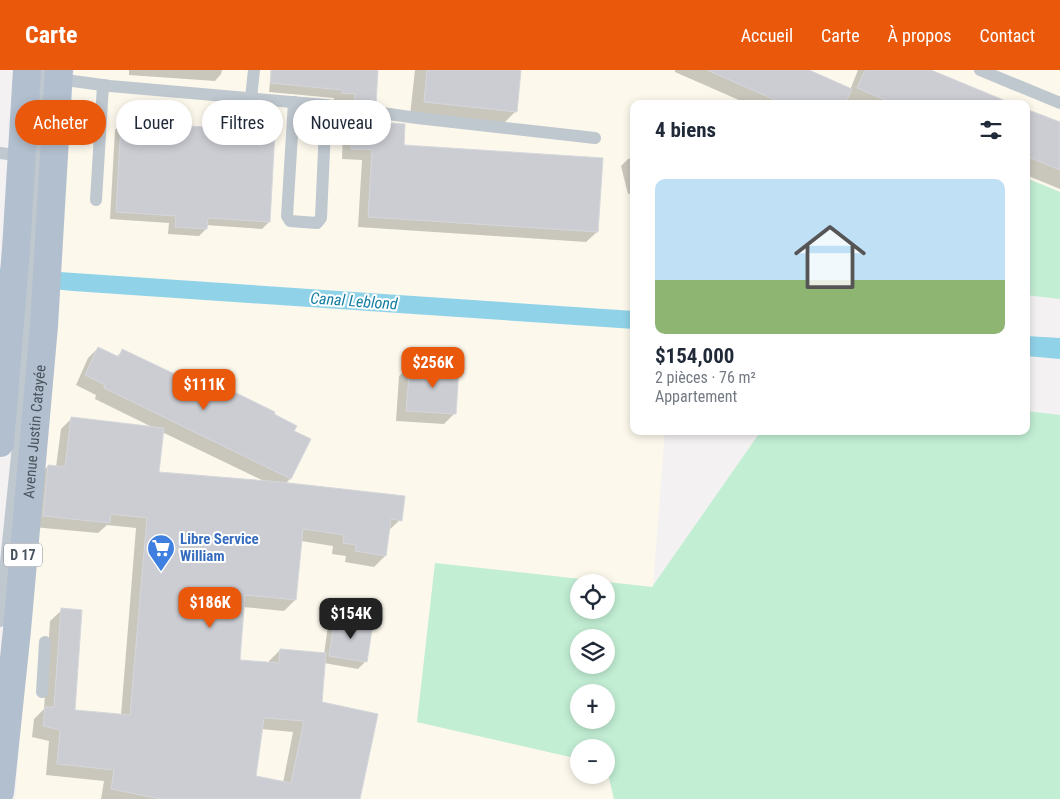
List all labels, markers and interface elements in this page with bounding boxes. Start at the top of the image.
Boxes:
text: Carte [25,21,77,49]
text: Accueil [741,25,793,46]
text: Carte [821,25,860,46]
text: À propos [888,25,951,46]
text: Contact [979,25,1035,46]
chip: Acheter [15,100,106,145]
chip: Louer [116,100,192,145]
chip: Filtres [202,100,283,145]
chip: Nouveau [293,100,391,145]
icon: filters [977,116,1005,144]
text: 4 biens [655,118,716,142]
icon: home [785,212,875,302]
water label: Canal Leblond [310,288,398,314]
text: $154,000 [655,344,734,368]
pin: $256K [398,346,468,389]
text: $256K [412,353,454,372]
street label: Avenue Justin Catayée [20,364,50,499]
pin: $111K [169,368,239,411]
text: 2 pièces · 76 m² [655,368,756,387]
text: $111K [183,375,225,394]
text: Appartement [655,387,737,406]
place label: Libre Service William [180,530,259,565]
supermarket icon: Libre Service William [146,533,176,572]
road number: D 17 [4,544,42,566]
map controls [570,574,615,784]
button: locate [570,574,615,619]
pin: $186K [175,586,245,629]
text: $186K [189,593,231,612]
pin: $154K [316,598,386,640]
text: $154K [330,604,372,623]
button: layers [570,629,615,674]
button: + [570,684,615,729]
button: − [570,739,615,784]

